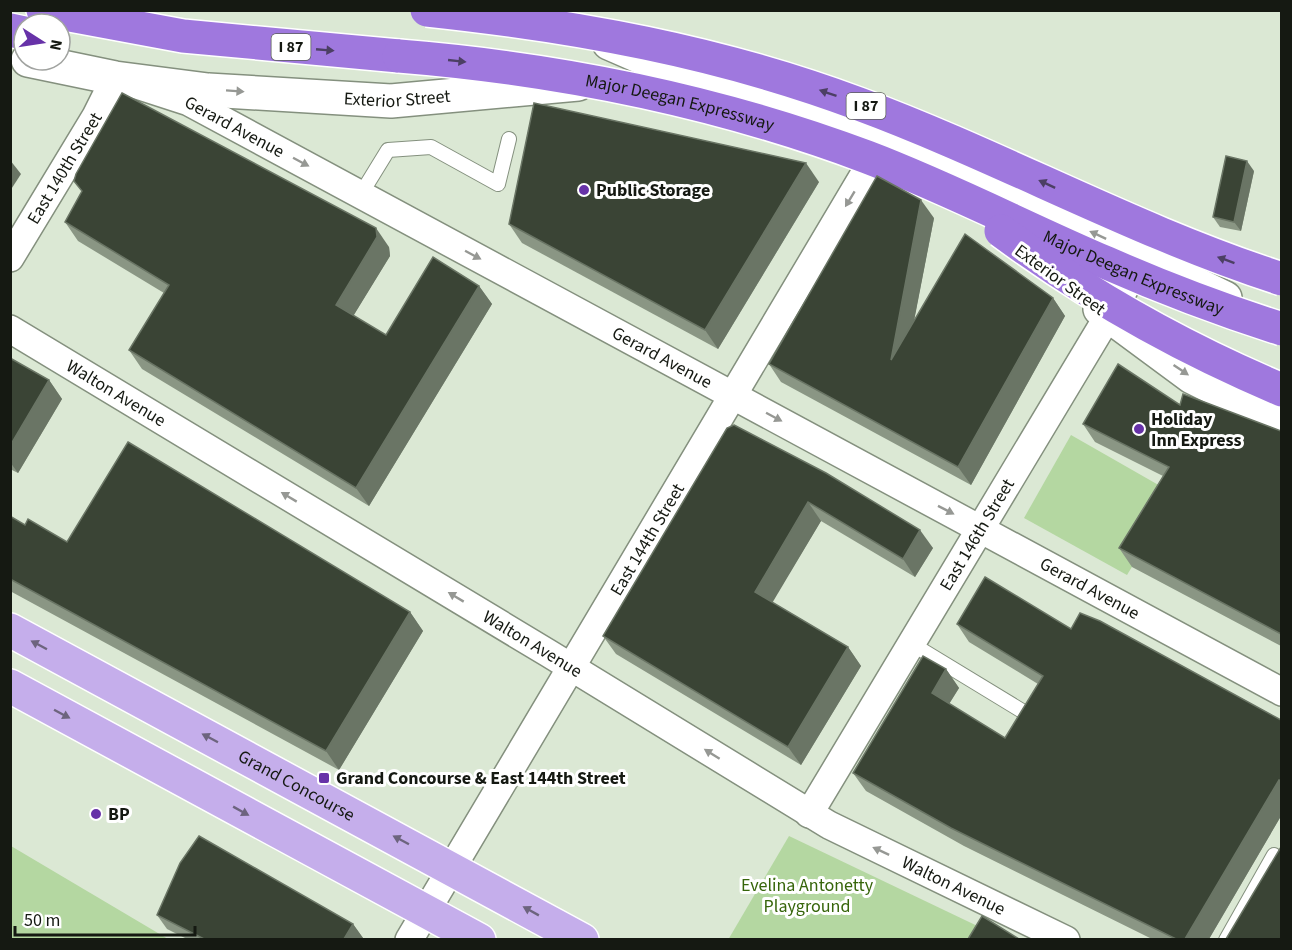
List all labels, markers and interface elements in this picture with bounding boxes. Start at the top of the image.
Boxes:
north arrow [12,12,72,72]
road number: I 87 [272,34,310,60]
text: N [44,37,68,52]
one-way arrow [315,45,334,55]
one-way arrow [447,56,466,66]
street label: Major Deegan Expressway [583,68,778,137]
street label: Exterior Street [343,83,451,114]
one-way arrow [226,87,245,96]
one-way arrow [819,87,837,97]
street label: Gerard Avenue [180,89,289,164]
road number: I 87 [846,93,886,119]
street label: East 140th Street [21,107,108,229]
one-way arrow [293,157,310,167]
place label: Public Storage [596,178,710,203]
one-way arrow [1038,179,1055,188]
marker: Public Storage [577,183,591,197]
one-way arrow [845,191,856,207]
street label: Major Deegan Expressway [1039,224,1228,321]
one-way arrow [1089,230,1107,240]
street label: Exterior Street [1010,239,1110,321]
one-way arrow [465,250,482,260]
one-way arrow [1217,255,1235,265]
street label: Gerard Avenue [608,320,717,395]
street label: Walton Avenue [62,353,171,433]
one-way arrow [1173,365,1189,376]
place label: Holiday Inn Express [1151,407,1242,453]
one-way arrow [766,412,783,422]
marker: Holiday Inn Express [1132,422,1146,436]
street label: East 146th Street [933,474,1020,595]
street label: East 144th Street [604,478,690,600]
one-way arrow [281,491,297,502]
one-way arrow [937,505,954,514]
street label: Gerard Avenue [1035,551,1144,625]
one-way arrow [448,592,464,603]
street label: Walton Avenue [478,604,587,684]
one-way arrow [30,640,47,650]
one-way arrow [54,709,71,719]
one-way arrow [202,733,219,743]
street label: Grand Concourse [234,744,360,827]
one-way arrow [704,748,720,759]
place label: Grand Concourse & East 144th Street [336,766,626,791]
marker: Grand Concourse & East 144th Street [317,771,331,785]
place label: BP [108,802,130,827]
one-way arrow [233,806,250,816]
marker: BP [89,807,103,821]
one-way arrow [392,835,409,845]
one-way arrow [872,847,889,856]
street label: Walton Avenue [898,850,1010,921]
park label: Evelina Antonetty Playground [741,873,874,919]
scale bar [15,899,195,937]
one-way arrow [522,906,539,916]
text: 50 m [24,908,60,933]

